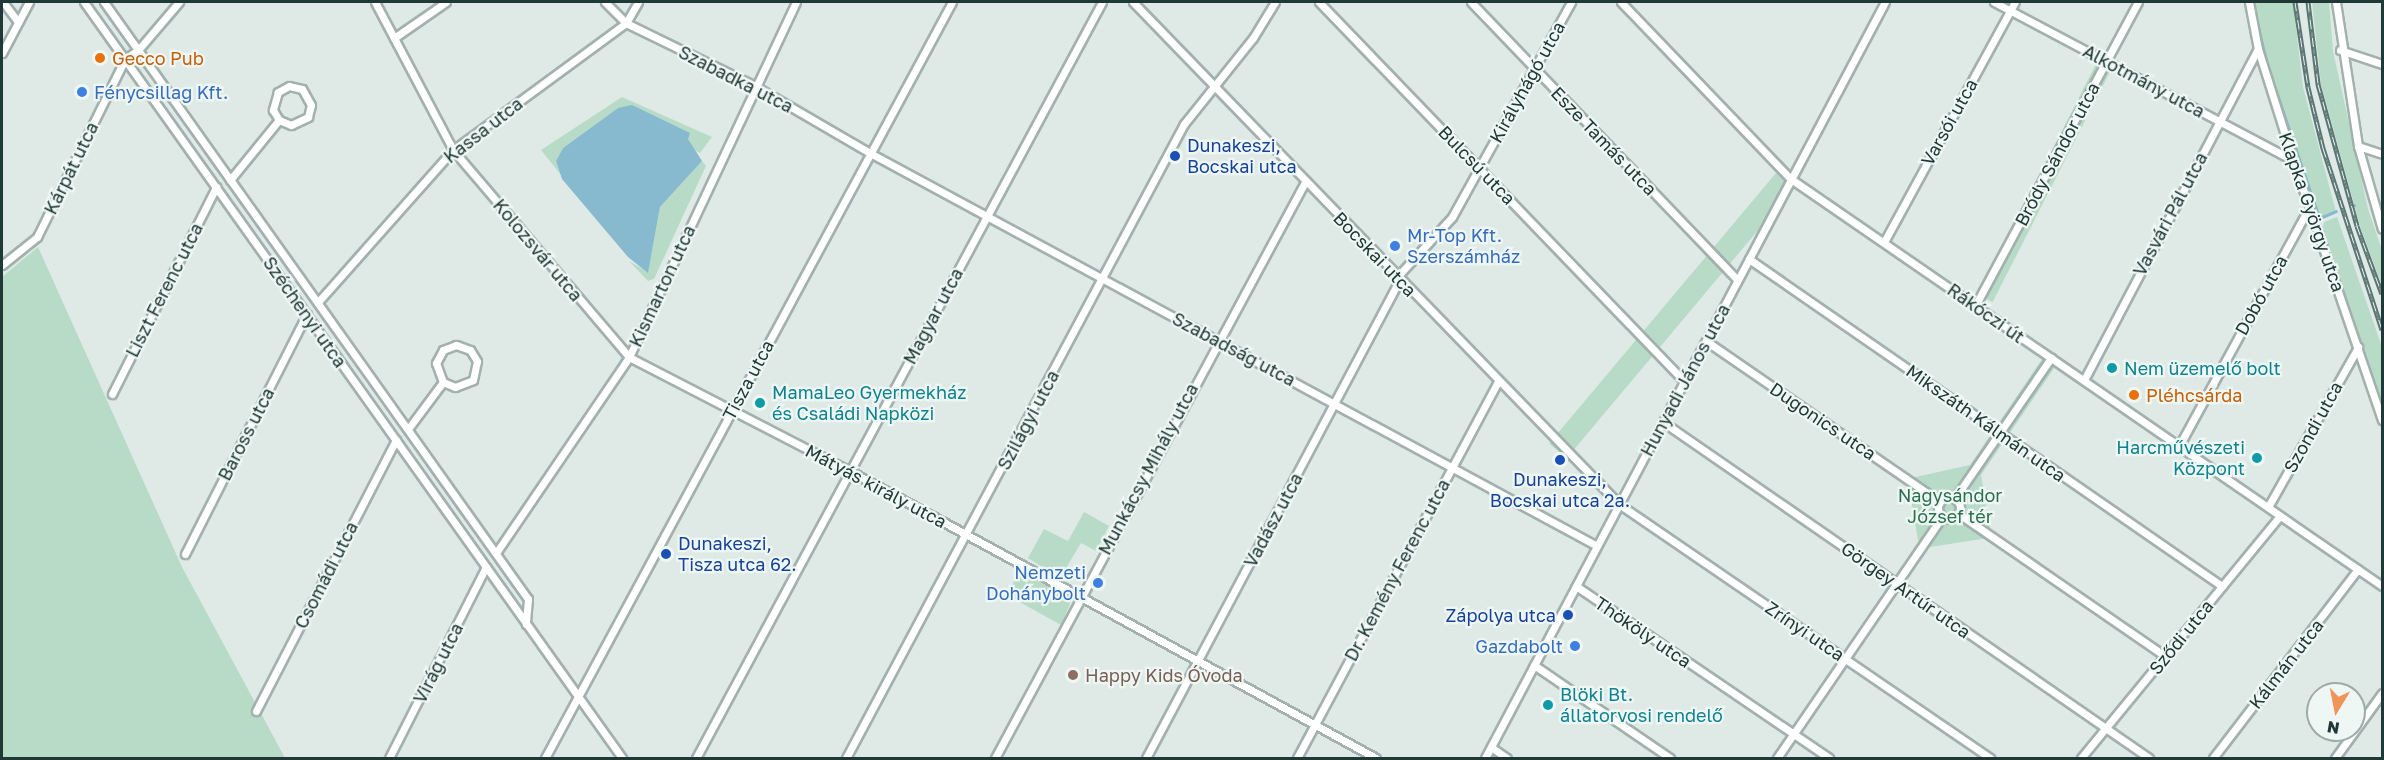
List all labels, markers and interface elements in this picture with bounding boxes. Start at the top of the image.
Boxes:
street label: Királyhágó utca [1485,18,1569,146]
street label: Alkotmány utca [2079,40,2209,122]
street label: Szabadka utca [675,41,797,117]
place label: Gecco Pub [112,47,204,69]
marker: Gecco Pub [93,51,107,65]
street label: Varsói utca [1916,75,1982,169]
street label: Bródy Sándor utca [2010,78,2104,230]
place label: Fénycsillag Kft. [94,81,228,103]
street label: Esze Tamás utca [1547,82,1661,200]
marker: Fénycsillag Kft. [75,85,89,99]
street label: Kassa utca [439,92,527,168]
street label: Kárpát utca [39,118,103,218]
street label: Bulcsú utca [1434,121,1520,209]
street label: Klapka György utca [2274,129,2350,295]
place label: Dunakeszi, Bocskai utca [1187,135,1297,178]
marker: Dunakeszi, Bocskai utca [1168,149,1182,163]
street label: Vasvári Pál utca [2128,149,2212,279]
street label: Kolozsvár utca [489,194,587,306]
street label: Bocskai utca [1329,207,1421,301]
street label: Liszt Ferenc utca [121,219,207,361]
street label: Kismarton utca [624,222,700,350]
place label: Mr-Top Kft. Szerszámház [1407,225,1520,268]
marker: Mr-Top Kft. Szerszámház [1388,239,1402,253]
street label: Dobó utca [2230,251,2292,339]
street label: Széchenyi utca [259,252,351,372]
street label: Magyar utca [899,264,967,368]
street label: Rákóczi út [1943,279,2029,347]
street label: Hunyadi János utca [1636,300,1734,460]
street label: Szabadság utca [1169,307,1299,391]
street label: Tisza utca [718,336,778,424]
place label: Nem üzemelő bolt [2124,357,2281,379]
street label: Mikszáth Kálmán utca [1902,360,2070,486]
marker: Nem üzemelő bolt [2105,361,2119,375]
street label: Szilágyi utca [993,366,1063,474]
street label: Dugonics utca [1766,378,1880,464]
street label: Szondi utca [2279,378,2347,476]
street label: Munkácsy Mihály utca [1094,380,1202,558]
place label: MamaLeo Gyermekház és Családi Napközi [772,382,966,424]
street label: Baross utca [213,384,279,484]
place label: Pléhcsárda [2146,384,2242,406]
marker: Pléhcsárda [2127,388,2141,402]
marker: MamaLeo Gyermekház és Családi Napközi [753,396,767,410]
place label: Harcművészeti Központ [2116,437,2245,480]
street label: Mátyás király utca [802,440,950,532]
marker: Harcművészeti Központ [2250,451,2264,465]
marker: Dunakeszi, Bocskai utca 2a. [1553,453,1567,467]
street label: Vadász utca [1239,469,1307,571]
place label: Dunakeszi, Bocskai utca 2a. [1490,469,1630,512]
street label: Dr. Kemény Ferenc utca [1340,475,1454,665]
park label: Nagysándor József tér [1898,485,2002,528]
street label: Csomádi utca [290,518,362,632]
place label: Dunakeszi, Tisza utca 62. [678,533,797,576]
street label: Görgey Artúr utca [1837,537,1975,643]
marker: Dunakeszi, Tisza utca 62. [659,547,673,561]
place label: Nemzeti Dohánybolt [986,562,1086,604]
marker: Nemzeti Dohánybolt [1091,576,1105,590]
street label: Thököly utca [1591,592,1695,672]
street label: Sződi utca [2144,595,2218,679]
street label: Zrínyi utca [1761,597,1849,665]
place label: Zápolya utca [1445,604,1556,626]
marker: Zápolya utca [1561,608,1575,622]
street label: Kálmán utca [2244,615,2328,713]
street label: Virág utca [409,619,467,707]
place label: Gazdabolt [1475,635,1563,657]
marker: Gazdabolt [1568,639,1582,653]
place label: Happy Kids Óvoda [1085,664,1243,686]
marker: Happy Kids Óvoda [1066,668,1080,682]
north arrow [2306,682,2366,742]
place label: Blöki Bt. állatorvosi rendelő [1560,684,1723,726]
marker: Blöki Bt. állatorvosi rendelő [1541,698,1555,712]
text: N [2325,717,2341,739]

